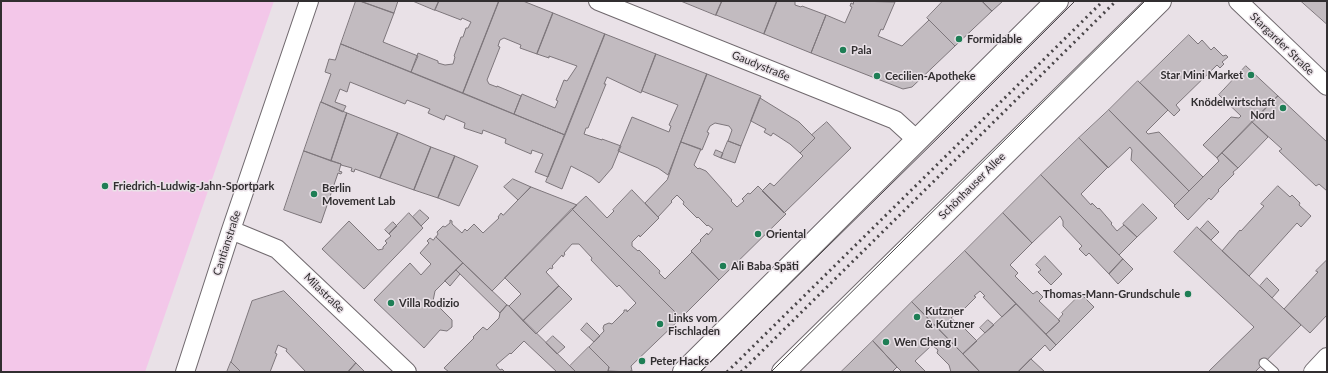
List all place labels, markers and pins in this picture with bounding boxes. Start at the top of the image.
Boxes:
place label: Formidable [967,32,1022,46]
marker: Formidable [954,34,964,44]
place label: Pala [851,43,872,57]
marker: Pala [838,45,848,55]
place label: Star Mini Market [1161,68,1243,82]
place label: Cecilien-Apotheke [885,69,976,83]
marker: Star Mini Market [1246,70,1256,80]
marker: Cecilien-Apotheke [872,71,882,81]
place label: Knödelwirtschaft Nord [1191,95,1275,121]
marker: Knödelwirtschaft Nord [1278,103,1288,113]
place label: Friedrich-Ludwig-Jahn-Sportpark [113,179,274,193]
marker: Friedrich-Ludwig-Jahn-Sportpark [100,181,110,191]
place label: Berlin Movement Lab [322,181,395,207]
marker: Berlin Movement Lab [309,189,319,199]
place label: Oriental [766,227,806,241]
marker: Oriental [753,229,763,239]
place label: Ali Baba Späti [731,259,799,273]
marker: Ali Baba Späti [718,261,728,271]
place label: Thomas-Mann-Grundschule [1043,287,1180,301]
marker: Thomas-Mann-Grundschule [1183,289,1193,299]
place label: Villa Rodizio [399,296,459,310]
marker: Villa Rodizio [386,298,396,308]
place label: Kutzner & Kutzner [925,304,974,330]
place label: Links vom Fischladen [668,311,720,337]
marker: Kutzner & Kutzner [912,312,922,322]
marker: Links vom Fischladen [655,319,665,329]
place label: Wen Cheng I [894,335,957,349]
marker: Wen Cheng I [881,337,891,347]
place label: Peter Hacks [650,354,709,368]
marker: Peter Hacks [637,356,647,366]

